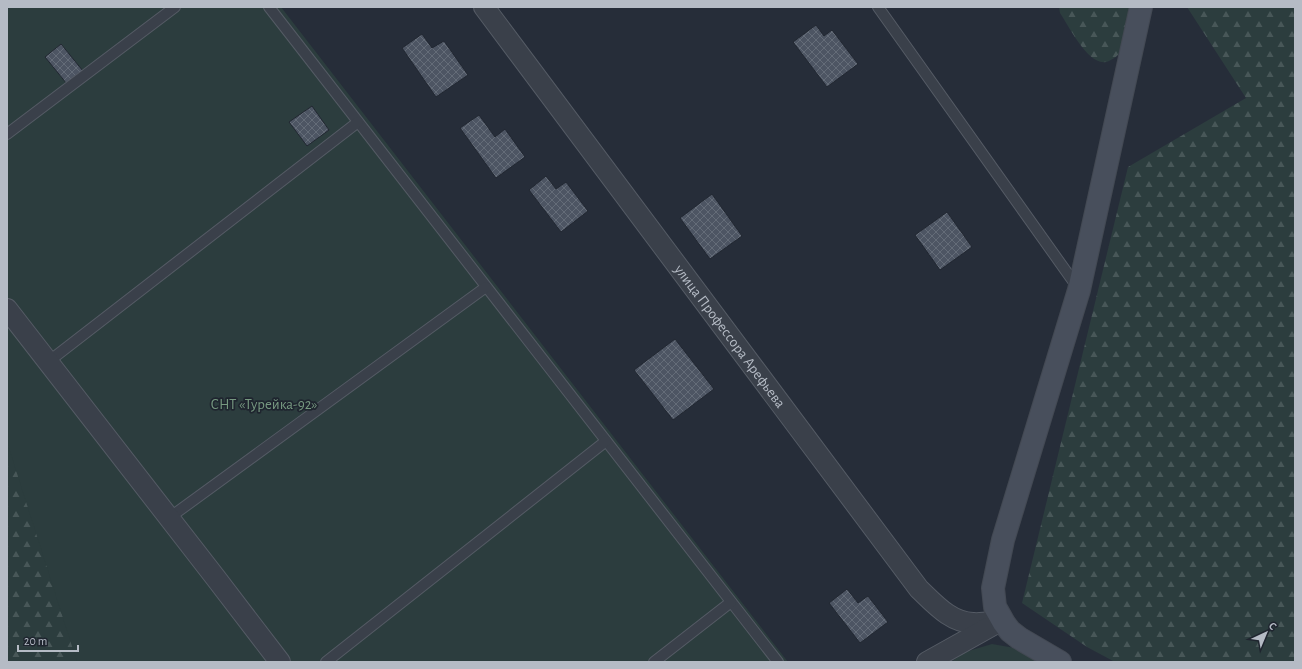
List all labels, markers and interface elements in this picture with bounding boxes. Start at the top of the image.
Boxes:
street label: улица Профессора Арефьева [671,261,788,411]
park label: СНТ «Турейка-92» [211,397,318,412]
north arrow [1246,613,1286,653]
text: С [1267,620,1279,632]
scale bar [18,627,78,653]
text: 20 m [24,635,47,647]

